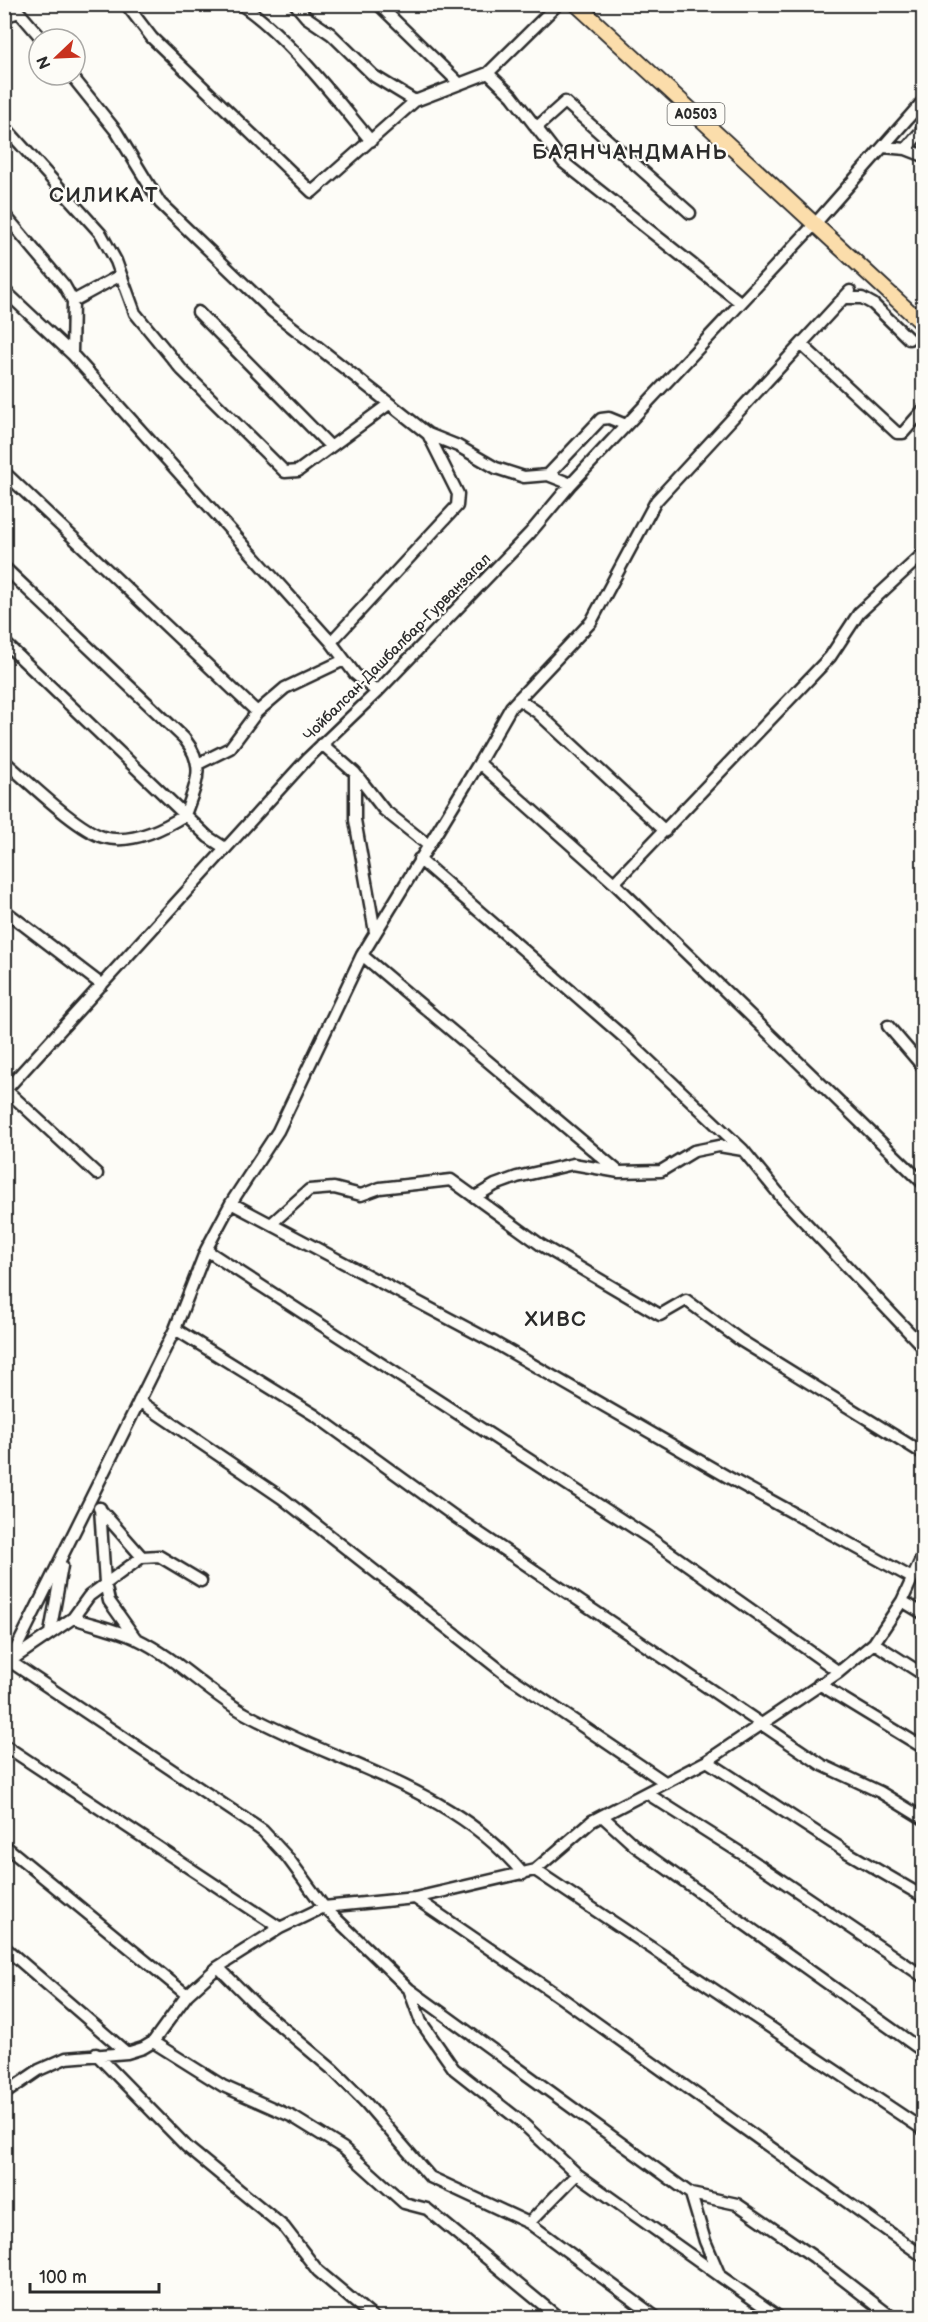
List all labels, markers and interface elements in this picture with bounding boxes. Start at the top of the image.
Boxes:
north arrow [27,27,87,87]
text: N [33,53,56,72]
road number: A0503 [668,103,724,125]
district label: БАЯНЧАНДМАНЬ [532,140,728,165]
district label: СИЛИКАТ [49,183,159,208]
street label: Чойбалсан-Дашбалбар-Гурванзагал [300,550,495,745]
district label: ХИВС [524,1307,587,1332]
scale bar [30,2256,159,2294]
text: 100 m [39,2267,87,2288]

